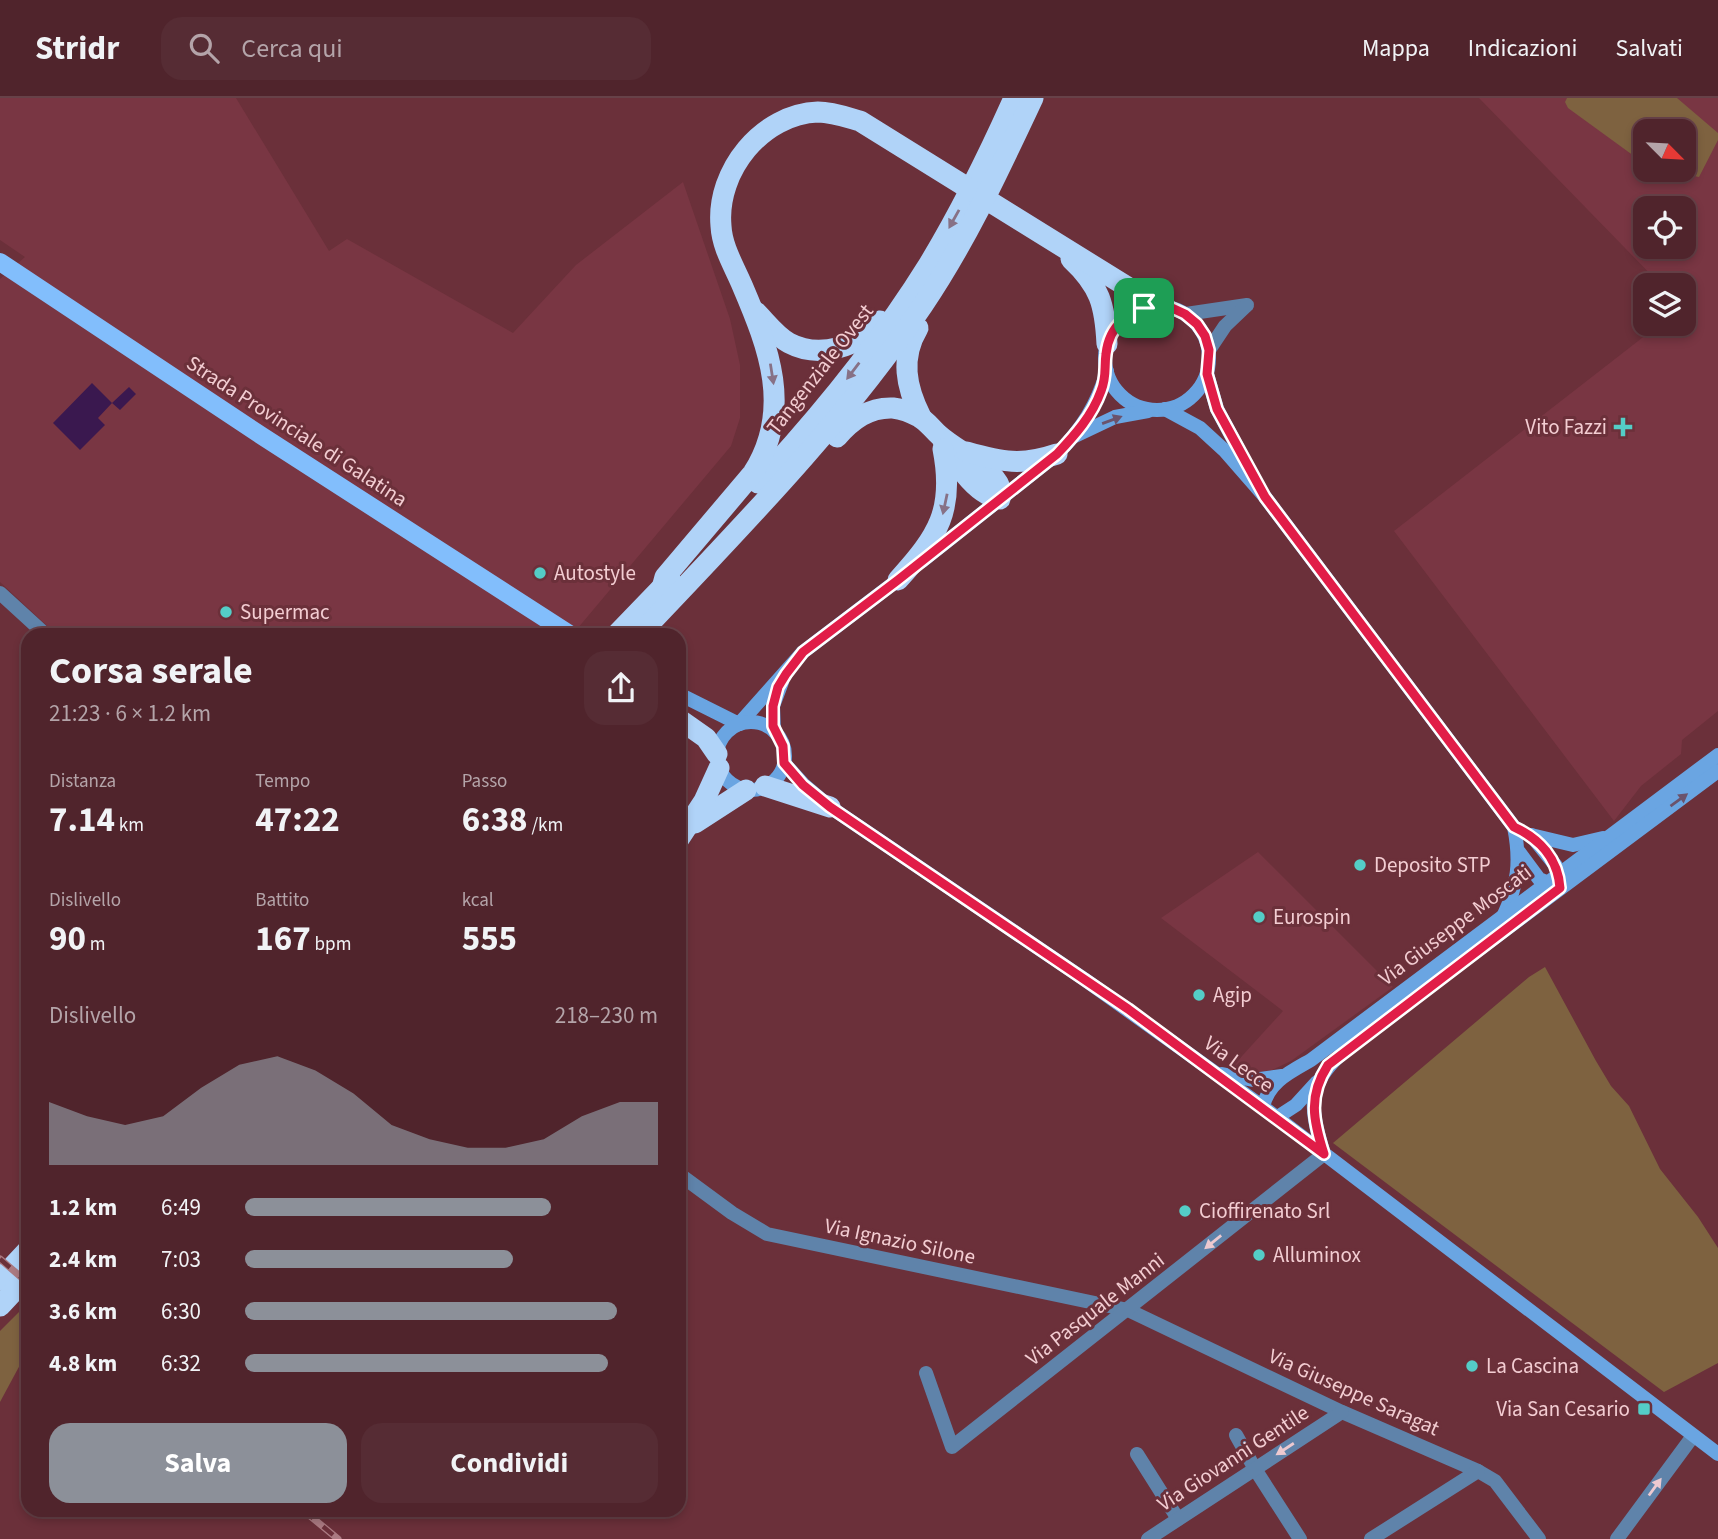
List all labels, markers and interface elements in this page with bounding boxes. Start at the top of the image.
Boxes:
search box [161,17,651,80]
text: Stridr [35,25,119,72]
icon: search [185,29,223,67]
text: Cerca qui [241,30,343,67]
text: Mappa [1362,31,1430,66]
text: Indicazioni [1468,31,1577,66]
text: Salvati [1615,31,1683,66]
north arrow [1633,119,1696,182]
map controls [1633,119,1696,336]
button: locate [1633,196,1696,259]
one-way arrow [948,209,960,229]
button: layers [1633,273,1696,336]
pin [1114,278,1174,338]
icon: arrive [1125,289,1163,327]
street label: Tangenziale Ovest [759,297,881,441]
street label: Strada Provinciale di Galatina [181,348,413,514]
one-way arrow [846,361,861,379]
one-way arrow [767,363,778,385]
place label: Vito Fazzi [1525,412,1607,442]
one-way arrow [1102,414,1123,425]
marker: Vito Fazzi [1613,417,1633,437]
one-way arrow [939,493,950,515]
place label: Autostyle [554,558,636,588]
marker: Autostyle [532,565,548,581]
place label: Supermac [240,597,330,627]
marker: Supermac [218,604,234,620]
text: Corsa serale [49,644,253,698]
button: share [584,651,658,725]
text: 21:23 · 6 × 1.2 km [49,697,211,730]
text: Distanza [49,768,116,795]
text: Tempo [255,768,310,795]
text: Passo [462,768,507,795]
one-way arrow [1670,793,1688,807]
text: 7.14 [49,795,115,845]
text: 47:22 [255,795,340,845]
text: 6:38 [462,795,528,845]
text: km [115,812,144,839]
text: /km [528,812,563,839]
place label: Deposito STP [1374,850,1491,880]
marker: Deposito STP [1352,857,1368,873]
street label: Via Giuseppe Moscati [1372,857,1538,993]
text: Dislivello [49,887,121,914]
text: Battito [255,887,309,914]
text: kcal [462,887,494,914]
place label: Eurospin [1273,902,1351,932]
marker: Eurospin [1251,909,1267,925]
text: 90 [49,914,86,964]
text: 167 [255,914,311,964]
text: 555 [462,914,517,964]
text: m [86,931,106,958]
text: bpm [311,931,351,958]
place label: Agip [1213,980,1252,1010]
marker: Agip [1191,987,1207,1003]
text: Dislivello [49,999,136,1032]
text: 218–230 m [555,999,658,1032]
street label: Via Lecce [1198,1028,1280,1100]
text: 1.2 km [49,1191,117,1224]
text: 6:49 [161,1191,201,1224]
place label: Cioffirenato Srl [1199,1196,1330,1226]
marker: Cioffirenato Srl [1177,1203,1193,1219]
street label: Via Ignazio Silone [822,1210,978,1272]
one-way arrow [1205,1235,1223,1250]
place label: Alluminox [1273,1240,1362,1270]
text: 2.4 km [49,1243,117,1276]
text: 7:03 [161,1243,201,1276]
street label: Via Pasquale Manni [1019,1245,1171,1373]
marker: Alluminox [1251,1247,1267,1263]
text: 3.6 km [49,1295,117,1328]
text: 6:30 [161,1295,201,1328]
street label: Via Giuseppe Saragat [1264,1341,1444,1443]
text: 4.8 km [49,1347,117,1380]
text: 6:32 [161,1347,201,1380]
place label: La Cascina [1486,1351,1579,1381]
marker: La Cascina [1464,1358,1480,1374]
place label: Via San Cesario [1496,1394,1630,1424]
street label: Via Giovanni Gentile [1151,1398,1315,1518]
marker: Via San Cesario [1636,1401,1652,1417]
button: Salva [49,1423,347,1503]
button: Condividi [361,1423,658,1503]
one-way arrow [1275,1443,1295,1456]
one-way arrow [1648,1478,1662,1496]

